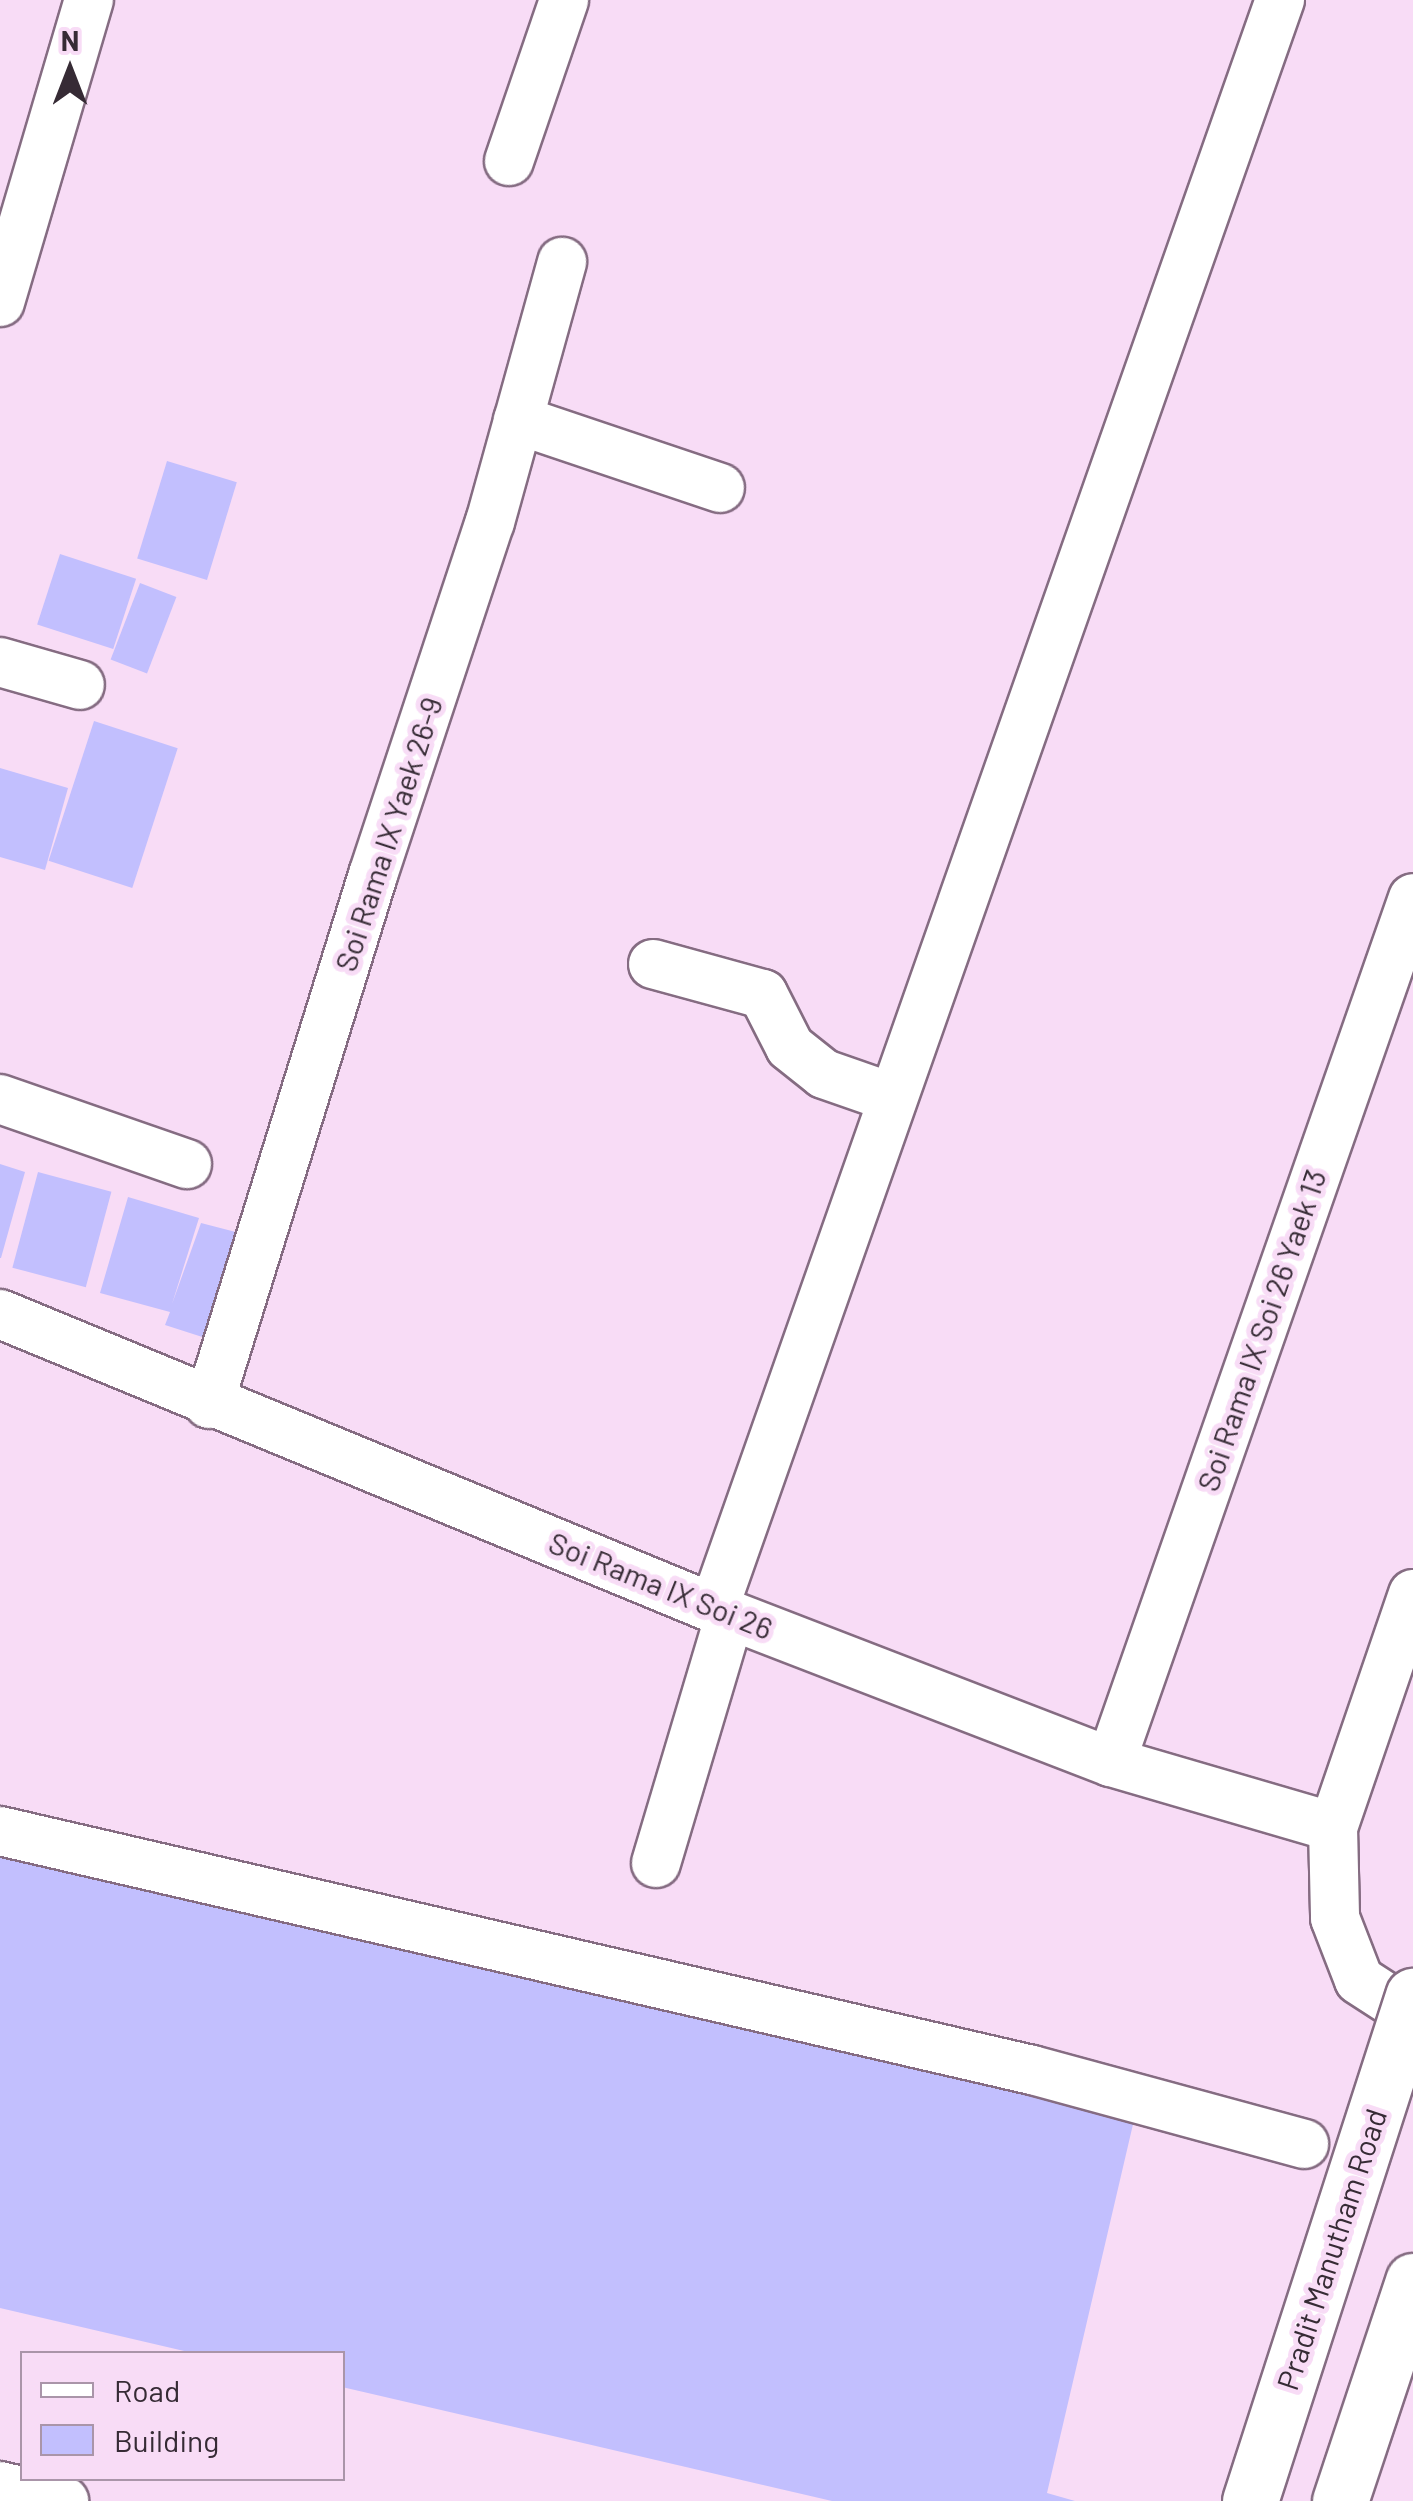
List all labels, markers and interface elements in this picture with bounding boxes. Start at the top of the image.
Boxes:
north arrow [20,20,120,120]
text: N [61,23,79,57]
street label: Soi Rama IX Yaek 26-9 [327,693,449,975]
street label: Soi Rama IX Soi 26 Yaek 13 [1189,1164,1333,1496]
street label: Soi Rama IX Soi 26 [544,1524,778,1646]
street label: Pradit Manutham Road [1269,2104,1393,2394]
legend [20,2351,345,2481]
text: Road [114,2372,180,2408]
text: Building [114,2422,219,2458]

